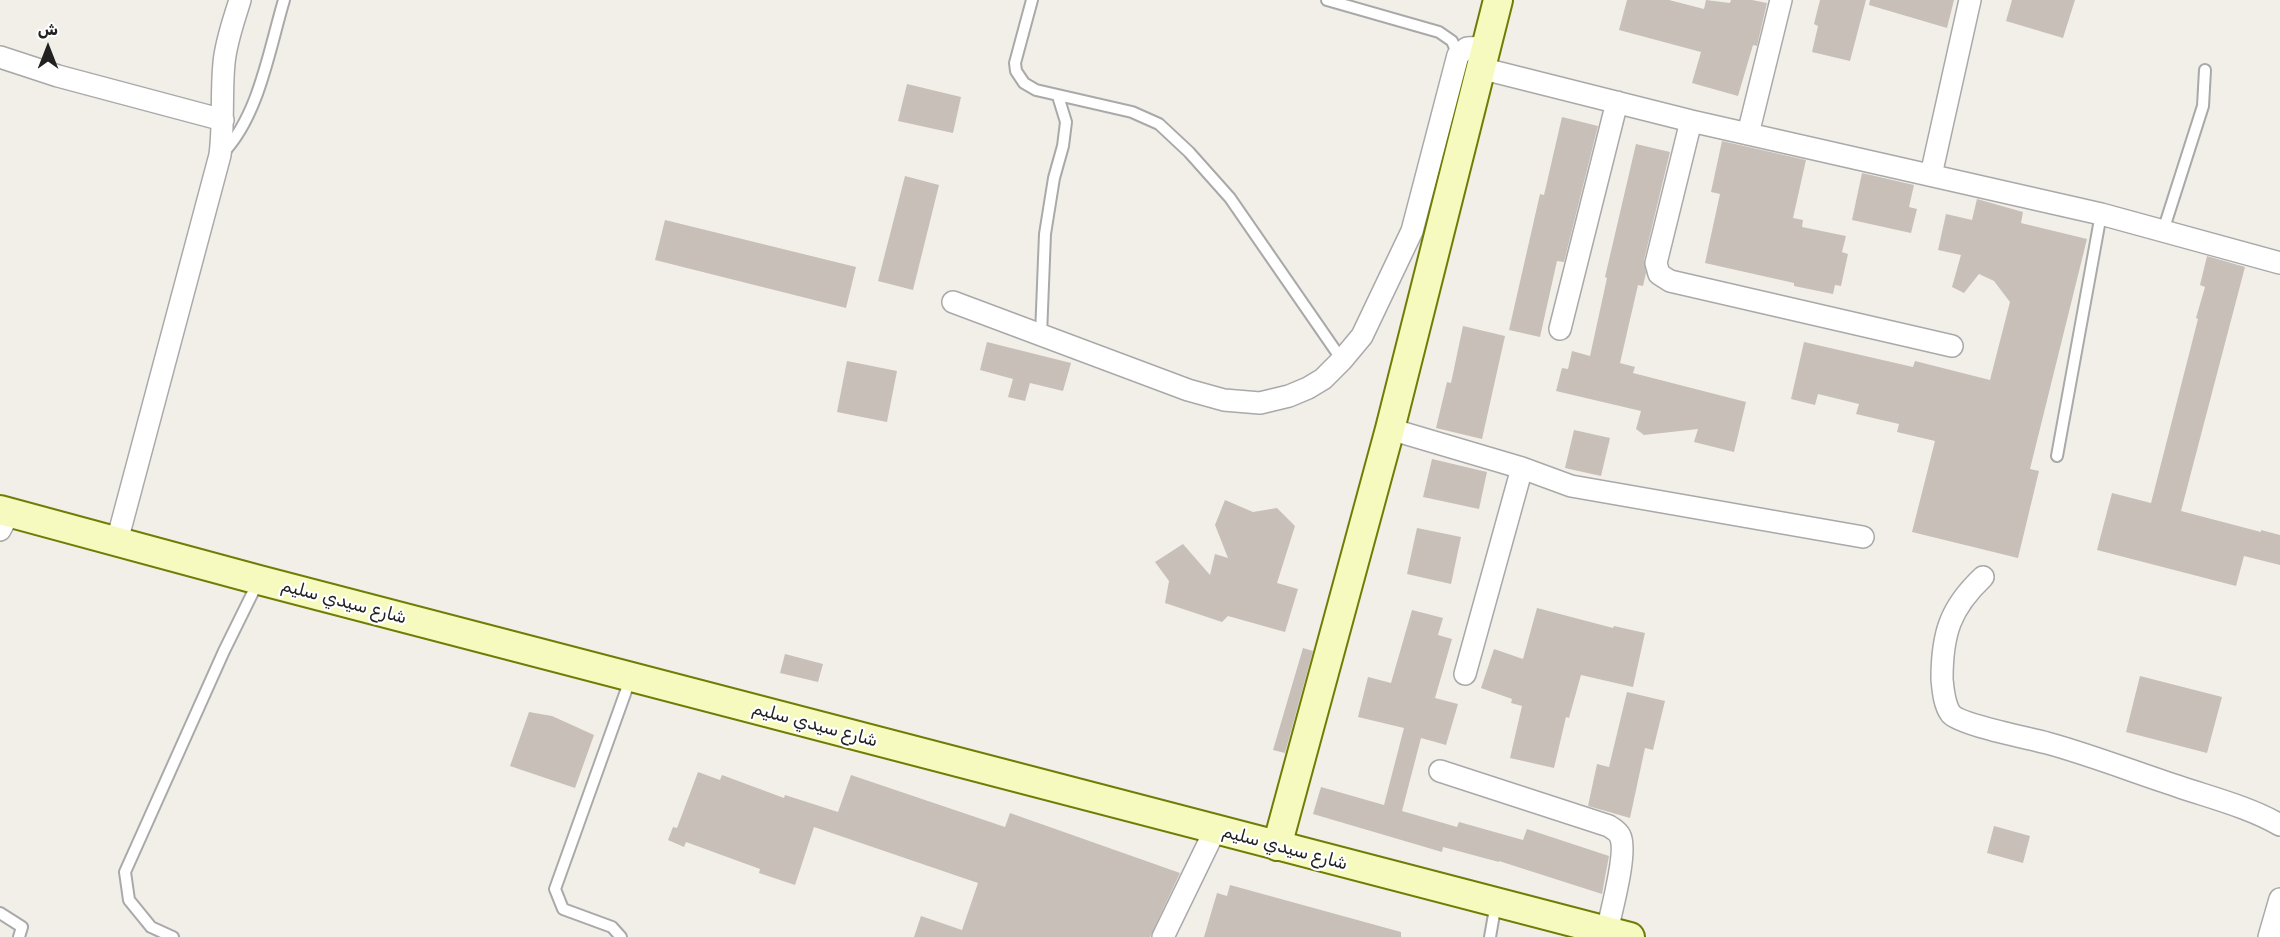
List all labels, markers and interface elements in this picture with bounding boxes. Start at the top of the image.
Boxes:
north arrow [18,18,78,78]
text: ش [38,20,58,39]
street label: شارع سيدي سليم [279,575,409,629]
street label: شارع سيدي سليم [750,698,880,752]
street label: شارع سيدي سليم [1220,821,1350,875]

